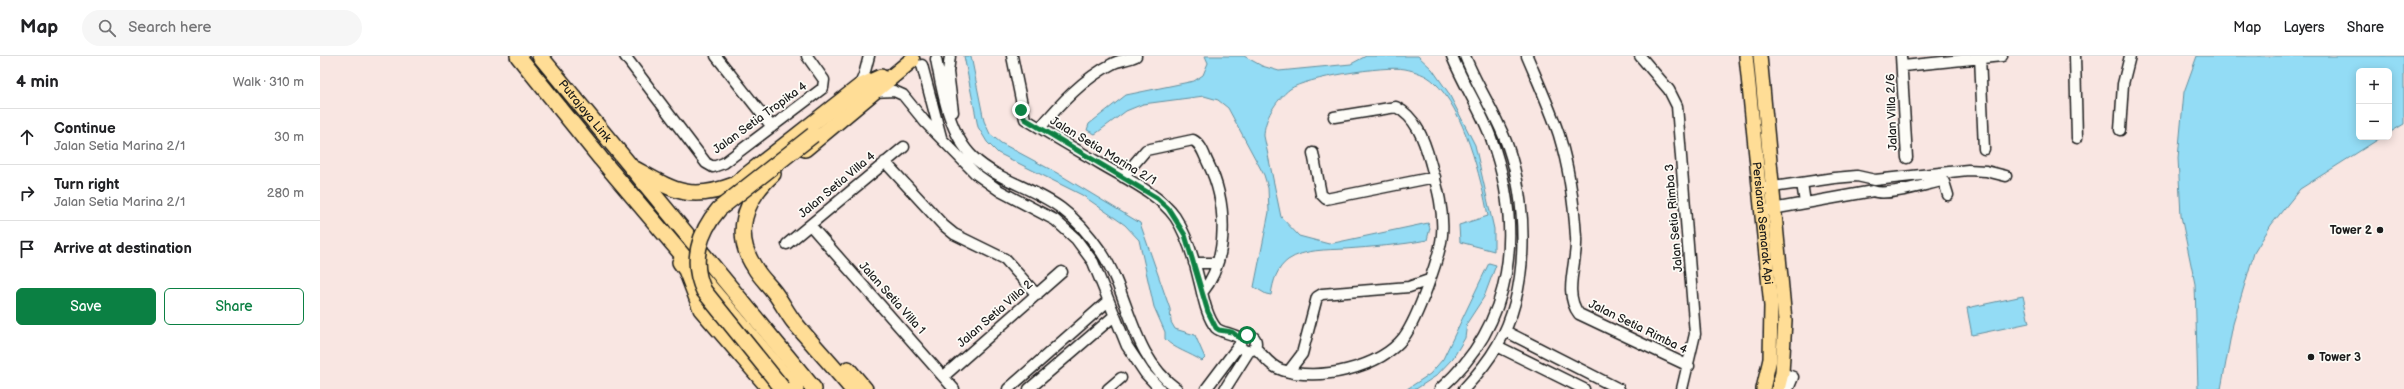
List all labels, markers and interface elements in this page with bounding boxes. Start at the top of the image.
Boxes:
search box [82,10,362,46]
text: Map [20,16,58,39]
icon: search [96,17,118,39]
text: Search here [128,18,211,37]
text: Map [2233,19,2261,36]
text: Layers [2283,19,2325,36]
text: Share [2347,19,2384,36]
map controls [2356,68,2392,140]
button: + [2356,68,2392,104]
text: 4 min [16,72,59,92]
street label: Jalan Villa 2/6 [1883,73,1901,151]
text: Walk · 310 m [233,74,304,90]
street label: Putrajaya Link [555,77,615,145]
street label: Jalan Setia Tropika 4 [710,78,811,157]
route end [1012,101,1030,119]
button: − [2356,104,2392,140]
street label: Jalan Setia Marina 2/1 [1047,113,1159,189]
text: Continue [54,119,116,138]
icon: ahead [16,126,38,148]
text: 30 m [274,129,304,145]
text: Jalan Setia Marina 2/1 [54,138,185,154]
street label: Jalan Setia Villa 4 [796,148,879,221]
street label: Persiaran Semarak Api [1749,161,1776,285]
street label: Jalan Setia Rimba 3 [1662,163,1686,273]
text: Turn right [54,175,119,194]
icon: right [16,182,38,204]
text: 280 m [267,185,304,201]
text: Jalan Setia Marina 2/1 [54,194,185,210]
place label: Tower 2 [2330,223,2373,238]
marker: Tower 2 [2375,225,2385,235]
icon: arrive [16,238,38,260]
text: Arrive at destination [54,239,192,258]
street label: Jalan Setia Villa 1 [855,259,929,337]
street label: Jalan Setia Villa 2 [954,277,1036,351]
button: Save [16,288,156,325]
button: Share [164,288,304,325]
street label: Jalan Setia Rimba 4 [1586,297,1691,358]
route start [1238,326,1256,344]
place label: Tower 3 [2319,350,2361,365]
marker: Tower 3 [2306,352,2316,362]

